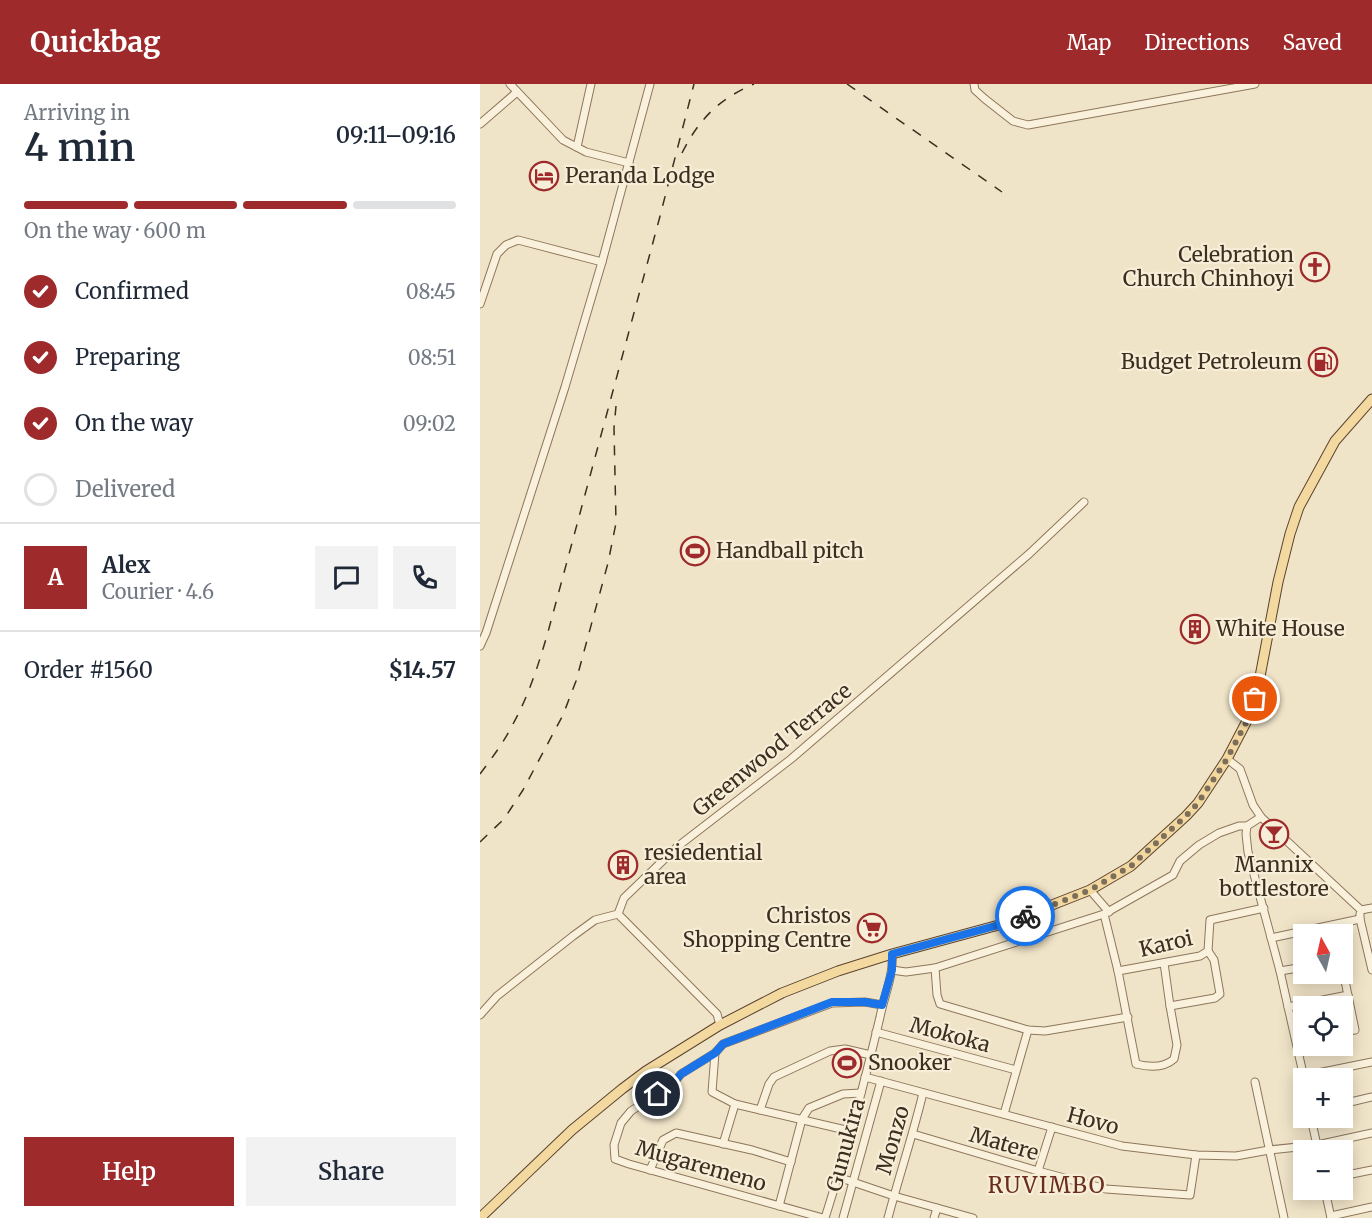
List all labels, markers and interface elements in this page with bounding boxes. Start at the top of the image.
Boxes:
text: Quickbag [30,24,161,60]
text: Map [1067,29,1111,56]
text: Directions [1144,29,1249,56]
text: Saved [1282,29,1342,56]
text: Arriving in [24,100,130,125]
text: 09:11–09:16 [336,121,456,149]
text: 4 min [24,123,135,172]
hotel icon: Peranda Lodge [528,160,560,192]
place label: Peranda Lodge [565,162,715,189]
text: On the way · 600 m [24,218,206,243]
place label: Celebration Church Chinhoyi [1123,241,1294,292]
church icon: Celebration Church Chinhoyi [1299,251,1331,283]
icon: check [24,275,57,308]
text: Confirmed [75,277,189,305]
text: 08:45 [406,279,456,304]
icon: check [24,341,57,374]
text: Preparing [75,343,180,371]
text: 08:51 [408,345,456,370]
fuel station icon: Budget Petroleum [1307,346,1339,378]
place label: Budget Petroleum [1121,348,1302,375]
icon: check [24,407,57,440]
text: On the way [75,409,193,437]
text: 09:02 [403,411,456,436]
text: Delivered [75,475,175,503]
sports icon: Handball pitch [679,535,711,567]
place label: Handball pitch [716,537,864,564]
button: chat [315,546,378,609]
button: phone [393,546,456,609]
text: Alex [102,551,151,579]
text: A [48,563,63,591]
text: Courier · 4.6 [102,579,214,604]
building icon: White House [1179,613,1211,645]
place label: White House [1215,615,1345,642]
text: Order #1560 [24,656,153,684]
text: $14.57 [388,656,456,684]
pin [1229,673,1280,724]
street label: Greenwood Terrace [687,677,857,822]
icon: bag [1238,682,1271,715]
bar icon: Mannix bottlestore [1258,818,1290,850]
place label: resiedential area [644,839,763,890]
building icon: resiedential area [607,849,639,881]
place label: Mannix bottlestore [1218,851,1329,902]
courier [995,886,1055,946]
icon: bike [1009,900,1042,933]
place label: Christos Shopping Centre [682,902,851,953]
supermarket icon: Christos Shopping Centre [856,912,888,944]
street label: Karoi [1136,924,1195,963]
north arrow [1293,924,1353,984]
map controls [1293,924,1353,1200]
button: locate [1293,996,1353,1056]
street label: Mokoka [907,1011,993,1058]
sports icon: Snooker [831,1047,863,1079]
place label: Snooker [868,1049,952,1076]
pin [632,1068,683,1119]
button: + [1293,1068,1353,1128]
icon: home [641,1077,674,1110]
street label: Gunukira [820,1095,871,1194]
street label: Hovo [1064,1101,1122,1140]
street label: Monzo [870,1102,915,1177]
street label: Matere [967,1121,1042,1166]
street label: Mugaremeno [633,1134,770,1197]
button: Help [24,1137,234,1206]
button: Share [246,1137,456,1206]
button: − [1293,1140,1353,1200]
district label: RUVIMBO [988,1171,1106,1199]

